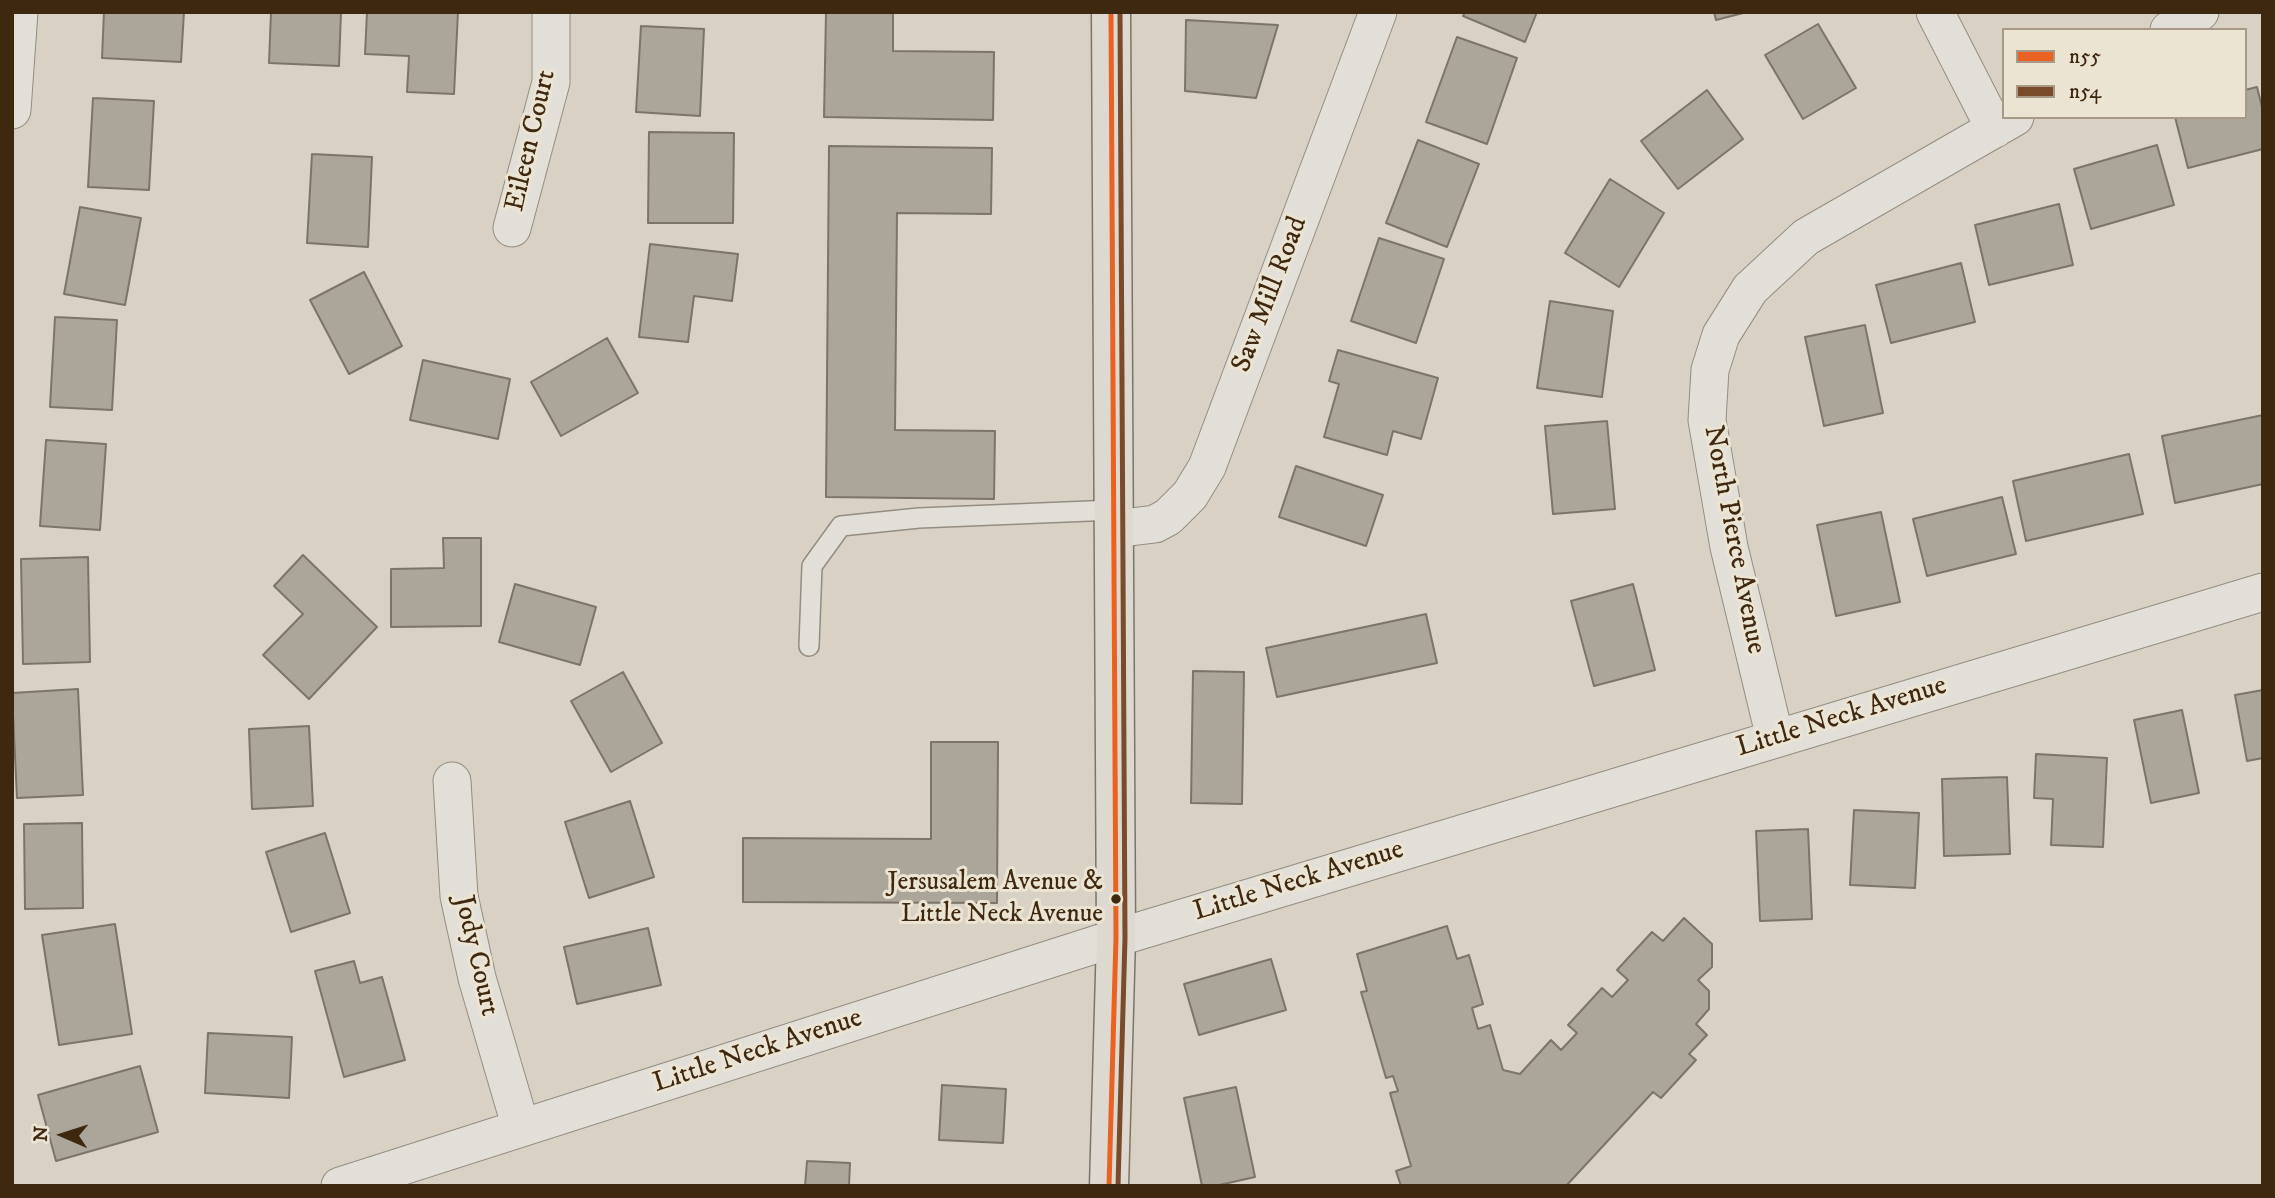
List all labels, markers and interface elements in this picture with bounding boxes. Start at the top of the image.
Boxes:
legend [2002,28,2247,119]
text: n55 [2069,44,2101,70]
street label: Eileen Court [499,67,565,215]
text: n54 [2069,79,2101,105]
street label: Saw Mill Road [1226,212,1316,378]
street label: North Pierce Avenue [1694,423,1772,657]
street label: Little Neck Avenue [1733,670,1951,766]
street label: Little Neck Avenue [1190,834,1408,930]
place label: Jersusalem Avenue & Little Neck Avenue [888,868,1103,930]
marker: Jersusalem Avenue & Little Neck Avenue [1109,892,1123,906]
street label: Jody Court [445,893,505,1019]
street label: Little Neck Avenue [649,1002,867,1102]
north arrow [28,1100,98,1170]
text: N [30,1125,53,1142]

